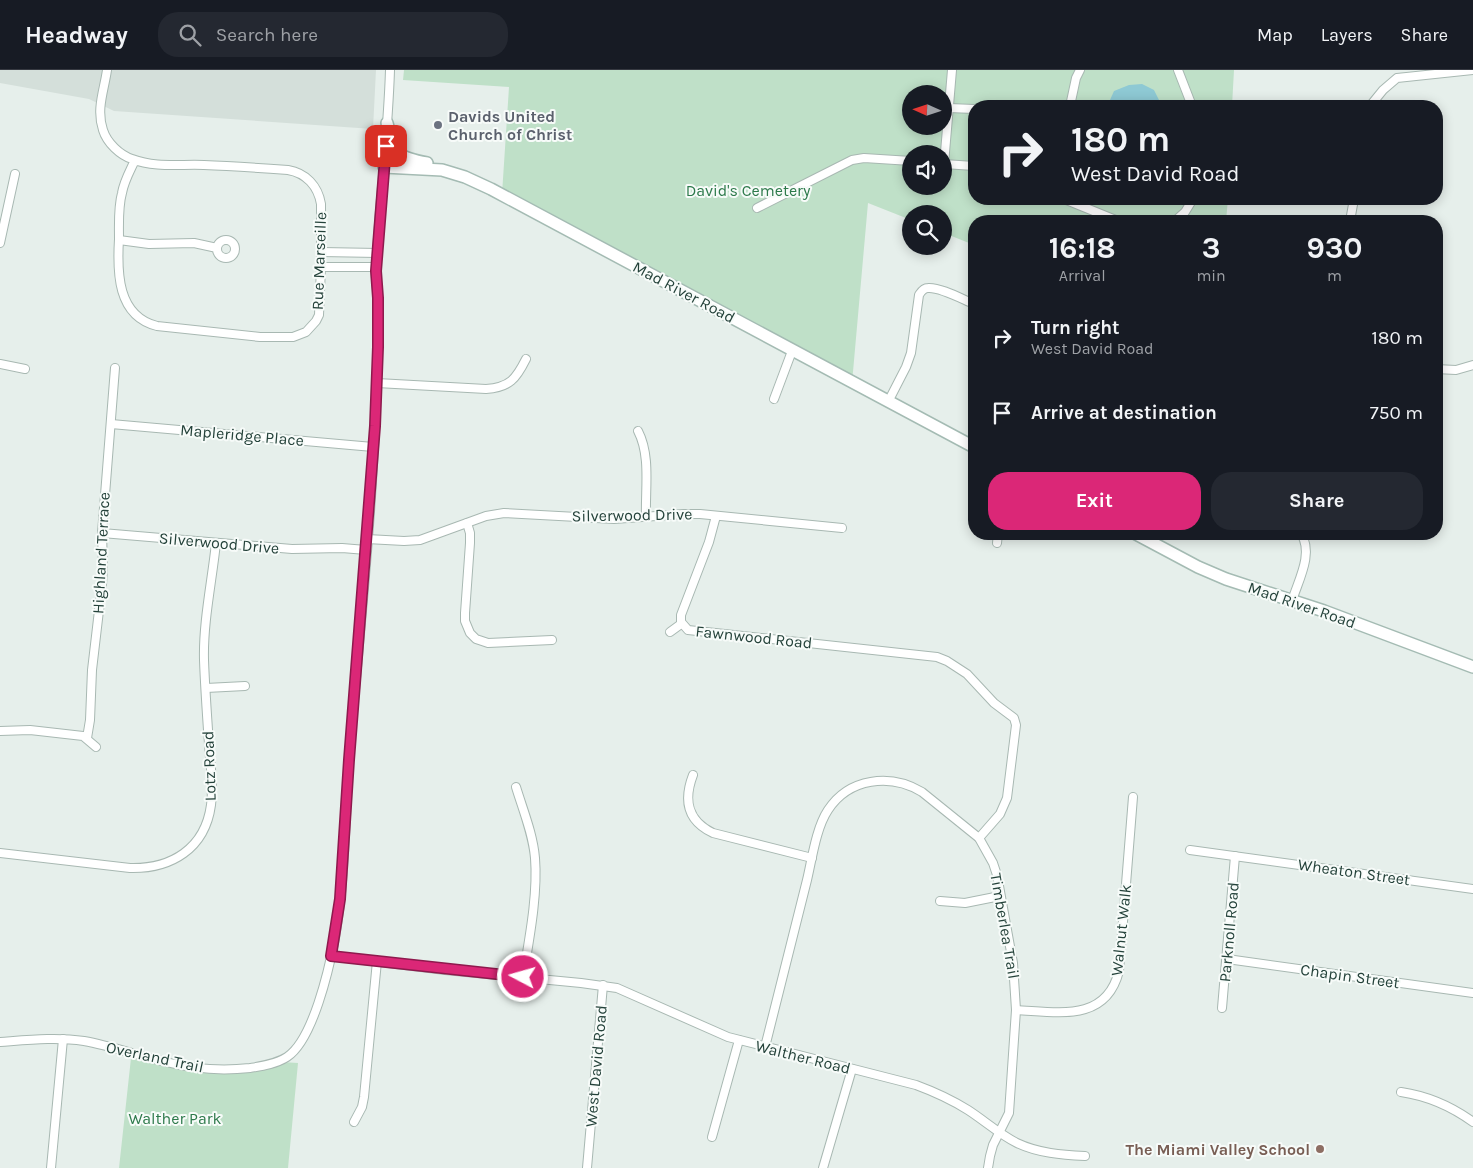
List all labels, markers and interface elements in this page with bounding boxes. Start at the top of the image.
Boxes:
search box [158,12,508,57]
text: Headway [25,21,128,49]
icon: search [176,21,204,49]
text: Search here [216,24,318,46]
text: Map [1257,24,1293,46]
text: Layers [1321,24,1373,46]
text: Share [1401,24,1448,46]
north arrow [902,85,952,135]
map controls [902,85,952,255]
place label: Davids United Church of Christ [448,107,572,144]
marker: Davids United Church of Christ [432,119,444,131]
text: 180 m [1071,119,1170,160]
icon: right [988,120,1053,185]
pin [365,125,407,167]
icon: arrive [372,132,400,160]
button: sound [902,145,952,195]
text: West David Road [1071,161,1239,187]
park label: David's Cemetery [686,181,811,200]
button: search [902,205,952,255]
street label: Rue Marseille [308,212,330,310]
text: 16:18 [1049,230,1116,266]
text: 3 [1202,230,1220,266]
text: 930 [1306,230,1362,266]
street label: Mad River Road [630,257,738,327]
text: Arrival [1059,266,1106,285]
text: min [1196,266,1226,285]
text: m [1327,266,1342,285]
text: Turn right [1031,317,1120,339]
icon: right [988,324,1016,352]
text: 180 m [1371,327,1423,349]
text: West David Road [1031,339,1154,358]
icon: arrive [988,399,1016,427]
text: Arrive at destination [1031,402,1217,424]
text: 750 m [1370,402,1423,424]
street label: Mapleridge Place [179,420,305,450]
button: Exit [988,472,1201,530]
button: Share [1211,472,1423,530]
street label: Highland Terrace [88,491,114,615]
street label: Silverwood Drive [571,504,693,526]
street label: Silverwood Drive [158,528,280,558]
street label: Mad River Road [1246,578,1358,632]
street label: Fawnwood Road [695,621,813,653]
street label: Lotz Road [198,730,220,802]
street label: Wheaton Street [1297,855,1411,889]
street label: Timberlea Trail [986,872,1024,980]
street label: Parknoll Road [1215,881,1243,983]
street label: Walnut Walk [1107,883,1135,977]
position arrow [496,950,548,1002]
street label: Chapin Street [1299,960,1401,992]
street label: West David Road [581,1004,611,1128]
street label: Walther Road [753,1036,853,1078]
street label: Overland Trail [104,1037,206,1077]
park label: Walther Park [128,1109,222,1128]
place label: The Miami Valley School [1126,1140,1310,1159]
marker: The Miami Valley School [1314,1143,1326,1155]

